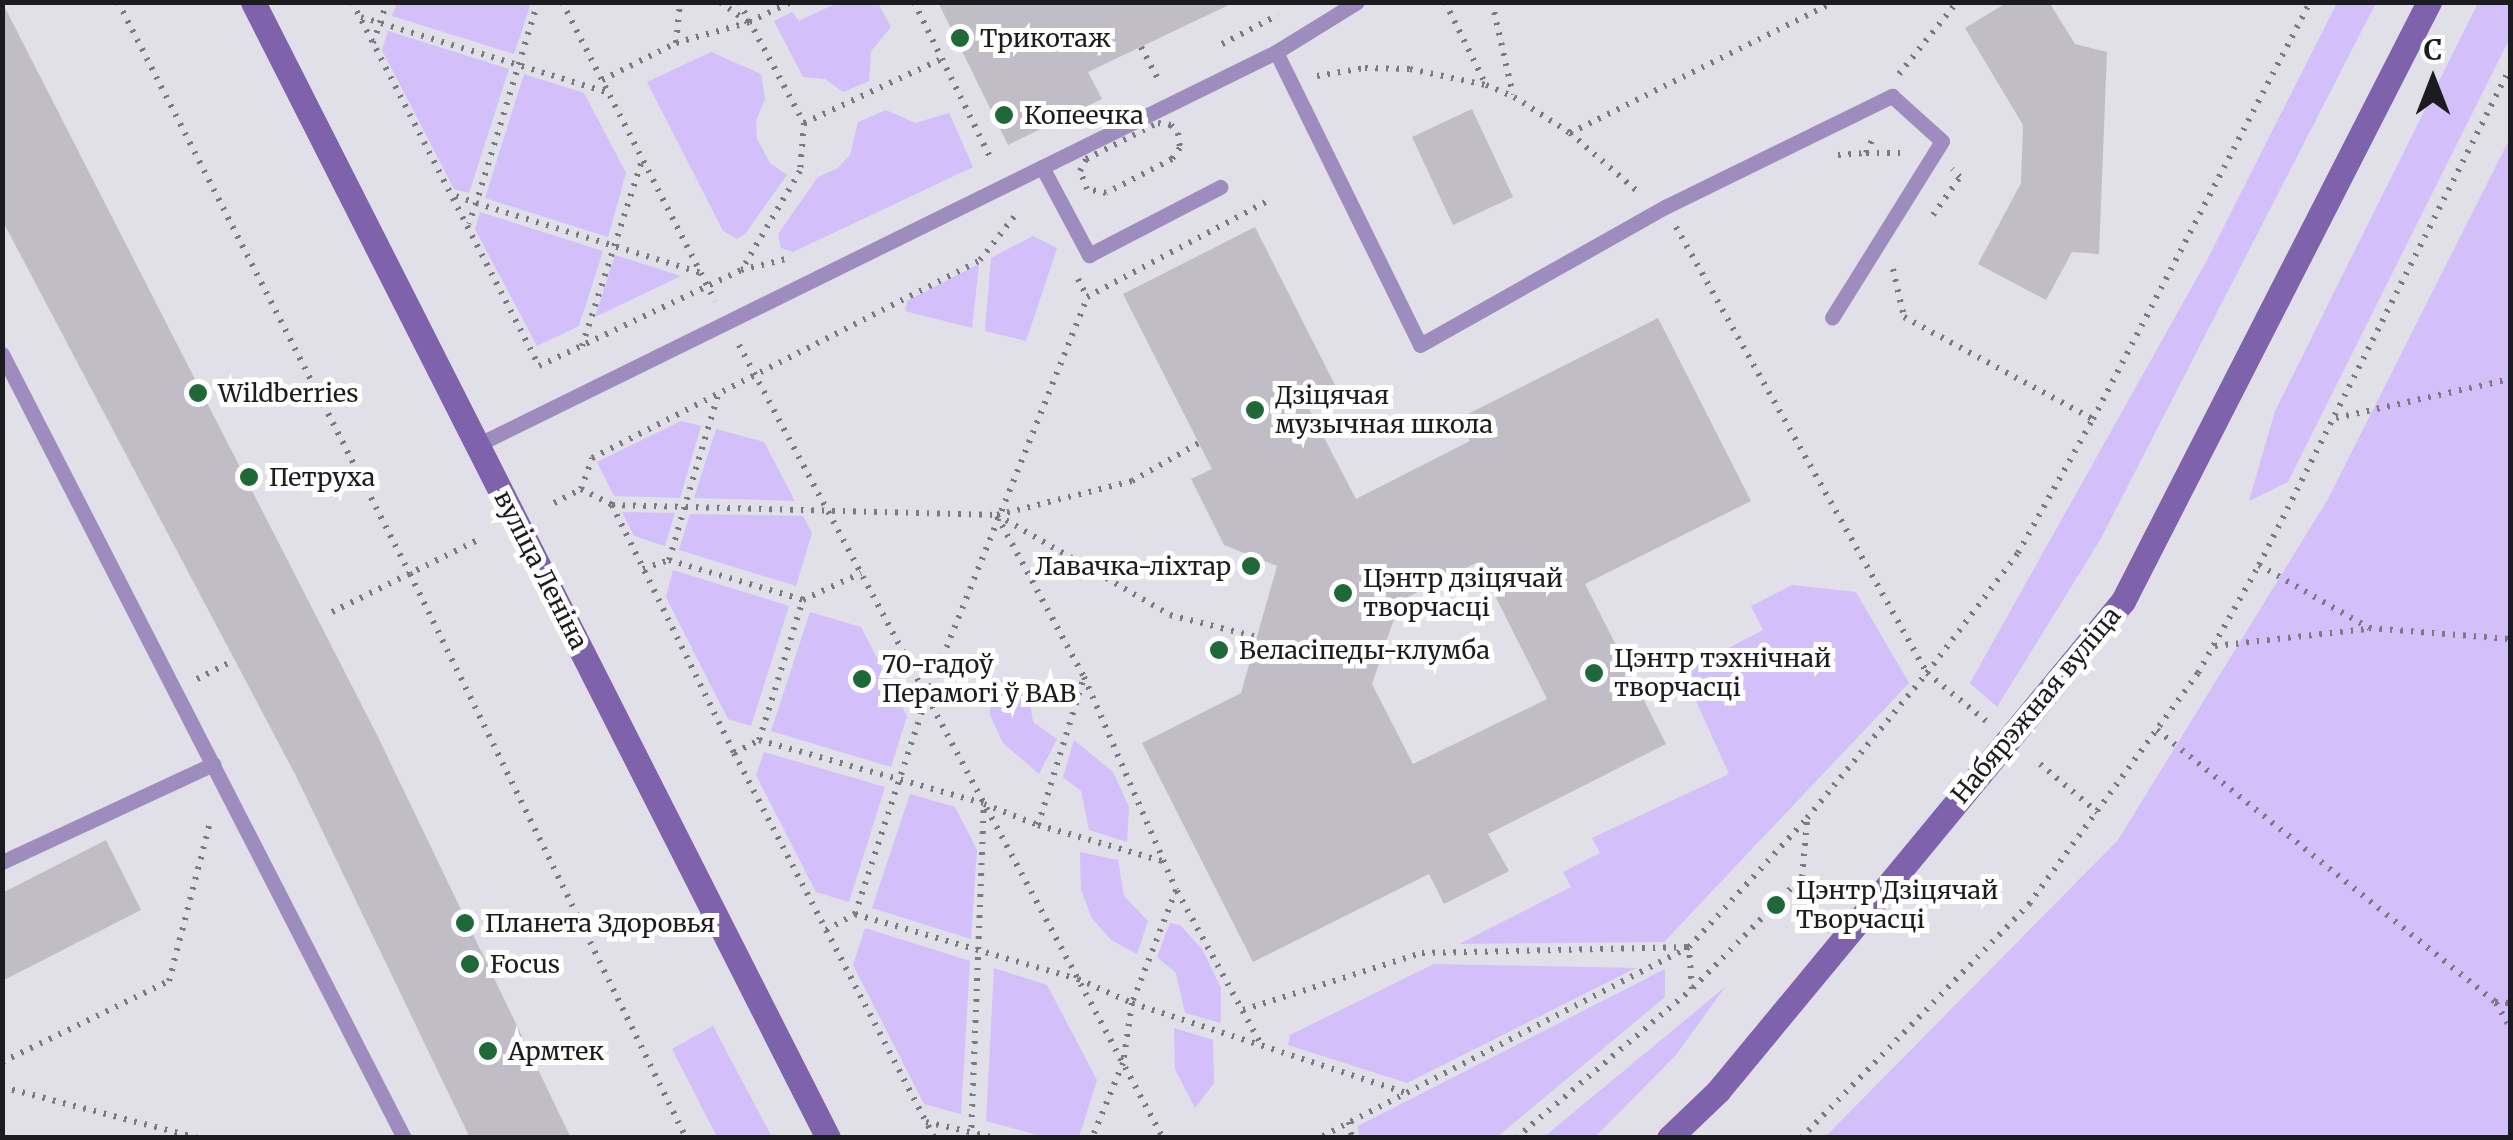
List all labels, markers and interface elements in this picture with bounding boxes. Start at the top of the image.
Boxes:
place label: Трикотаж [980,23,1111,53]
marker: Трикотаж [949,27,971,49]
north arrow [2383,30,2483,130]
text: С [2424,32,2442,68]
place label: Копеечка [1024,100,1144,130]
marker: Копеечка [993,104,1015,126]
place label: Wildberries [218,378,358,408]
place label: Дзіцячая музычная школа [1275,381,1493,440]
marker: Wildberries [187,382,209,404]
marker: Дзіцячая музычная школа [1244,399,1266,421]
place label: Петруха [269,462,375,492]
marker: Петруха [238,466,260,488]
street label: вуліца Леніна [488,486,594,654]
place label: Лавачка-ліхтар [1035,551,1231,581]
marker: Лавачка-ліхтар [1240,555,1262,577]
place label: Цэнтр дзіцячай творчасці [1363,564,1563,623]
marker: Цэнтр дзіцячай творчасці [1332,582,1354,604]
street label: Набярэжная вуліца [1945,601,2127,809]
place label: Веласіпеды-клумба [1239,635,1490,665]
marker: Веласіпеды-клумба [1208,639,1230,661]
place label: Цэнтр тэхнічнай творчасці [1614,644,1831,703]
place label: 70-гадоў Перамогі ў ВАВ [882,650,1076,709]
marker: Цэнтр тэхнічнай творчасці [1583,662,1605,684]
marker: 70-гадоў Перамогі ў ВАВ [851,668,873,690]
place label: Цэнтр Дзіцячай Творчасці [1796,876,1998,935]
marker: Цэнтр Дзіцячай Творчасці [1765,894,1787,916]
place label: Планета Здоровья [485,908,715,938]
marker: Планета Здоровья [454,912,476,934]
place label: Focus [490,949,560,979]
marker: Focus [459,953,481,975]
place label: Армтек [508,1036,604,1066]
marker: Армтек [477,1040,499,1062]

